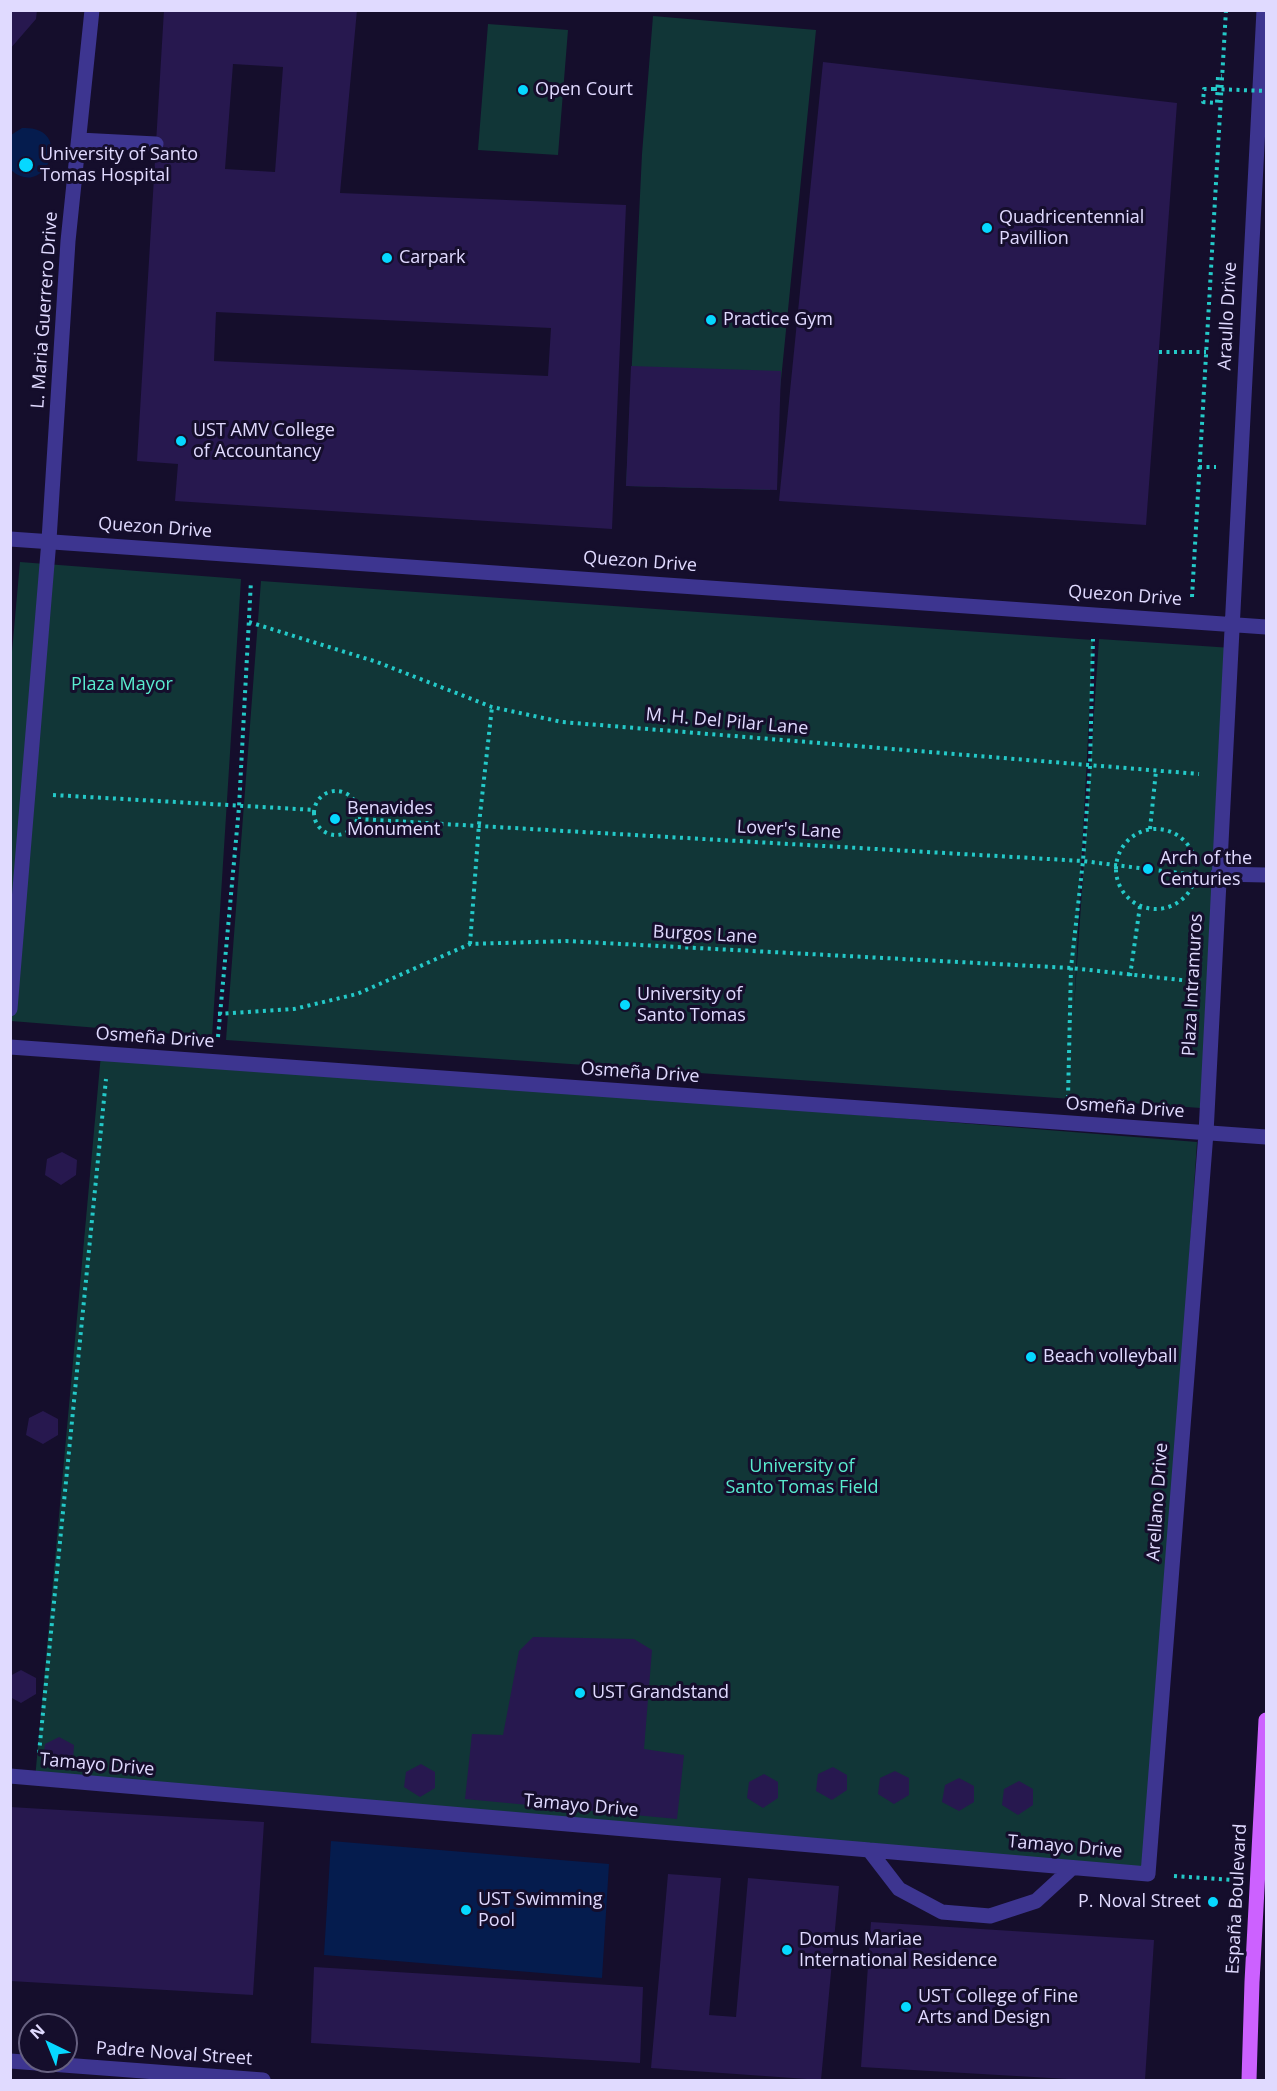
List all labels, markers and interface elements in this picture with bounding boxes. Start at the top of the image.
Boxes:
place label: Open Court [535,79,633,101]
marker: Open Court [516,83,530,97]
place label: University of Santo Tomas Hospital [40,144,198,186]
marker: University of Santo Tomas Hospital [17,156,35,174]
place label: Quadricentennial Pavillion [999,207,1144,250]
street label: L. Maria Guerrero Drive [27,211,63,409]
marker: Quadricentennial Pavillion [980,221,994,235]
place label: Carpark [399,247,466,269]
marker: Carpark [380,251,394,265]
street label: Araullo Drive [1214,261,1242,371]
place label: Practice Gym [723,309,833,331]
marker: Practice Gym [704,313,718,327]
place label: UST AMV College of Accountancy [193,420,335,462]
marker: UST AMV College of Accountancy [174,434,188,448]
street label: Quezon Drive [97,513,213,543]
street label: Quezon Drive [582,547,698,577]
street label: Quezon Drive [1067,581,1183,611]
park label: Plaza Mayor [71,674,173,696]
street label: M. H. Del Pilar Lane [645,704,809,740]
place label: Benavides Monument [347,798,440,840]
marker: Benavides Monument [328,812,342,826]
street label: Lover's Lane [736,816,842,844]
place label: Arch of the Centuries [1160,848,1252,890]
marker: Arch of the Centuries [1141,862,1155,876]
street label: Plaza Intramuros [1178,913,1208,1057]
street label: Burgos Lane [652,921,758,949]
place label: University of Santo Tomas [637,984,746,1026]
marker: University of Santo Tomas [618,998,632,1012]
street label: Osmeña Drive [95,1023,215,1053]
street label: Osmeña Drive [580,1058,700,1088]
street label: Osmeña Drive [1065,1093,1185,1123]
place label: Beach volleyball [1043,1346,1177,1368]
marker: Beach volleyball [1024,1350,1038,1364]
street label: Arellano Drive [1143,1442,1173,1562]
park label: University of Santo Tomas Field [726,1456,878,1498]
place label: UST Grandstand [592,1682,729,1704]
marker: UST Grandstand [573,1686,587,1700]
street label: Tamayo Drive [39,1749,155,1781]
street label: Tamayo Drive [523,1790,639,1822]
street label: España Boulevard [1222,1823,1252,1975]
street label: Tamayo Drive [1007,1831,1123,1863]
place label: UST Swimming Pool [478,1889,603,1932]
place label: P. Noval Street [1078,1891,1201,1913]
marker: P. Noval Street [1206,1895,1220,1909]
marker: UST Swimming Pool [459,1903,473,1917]
place label: Domus Mariae International Residence [799,1929,997,1972]
marker: Domus Mariae International Residence [780,1943,794,1957]
place label: UST College of Fine Arts and Design [918,1986,1078,2028]
marker: UST College of Fine Arts and Design [899,2000,913,2014]
north arrow [18,2013,78,2073]
text: N [25,2019,49,2044]
street label: Padre Noval Street [95,2038,253,2070]

